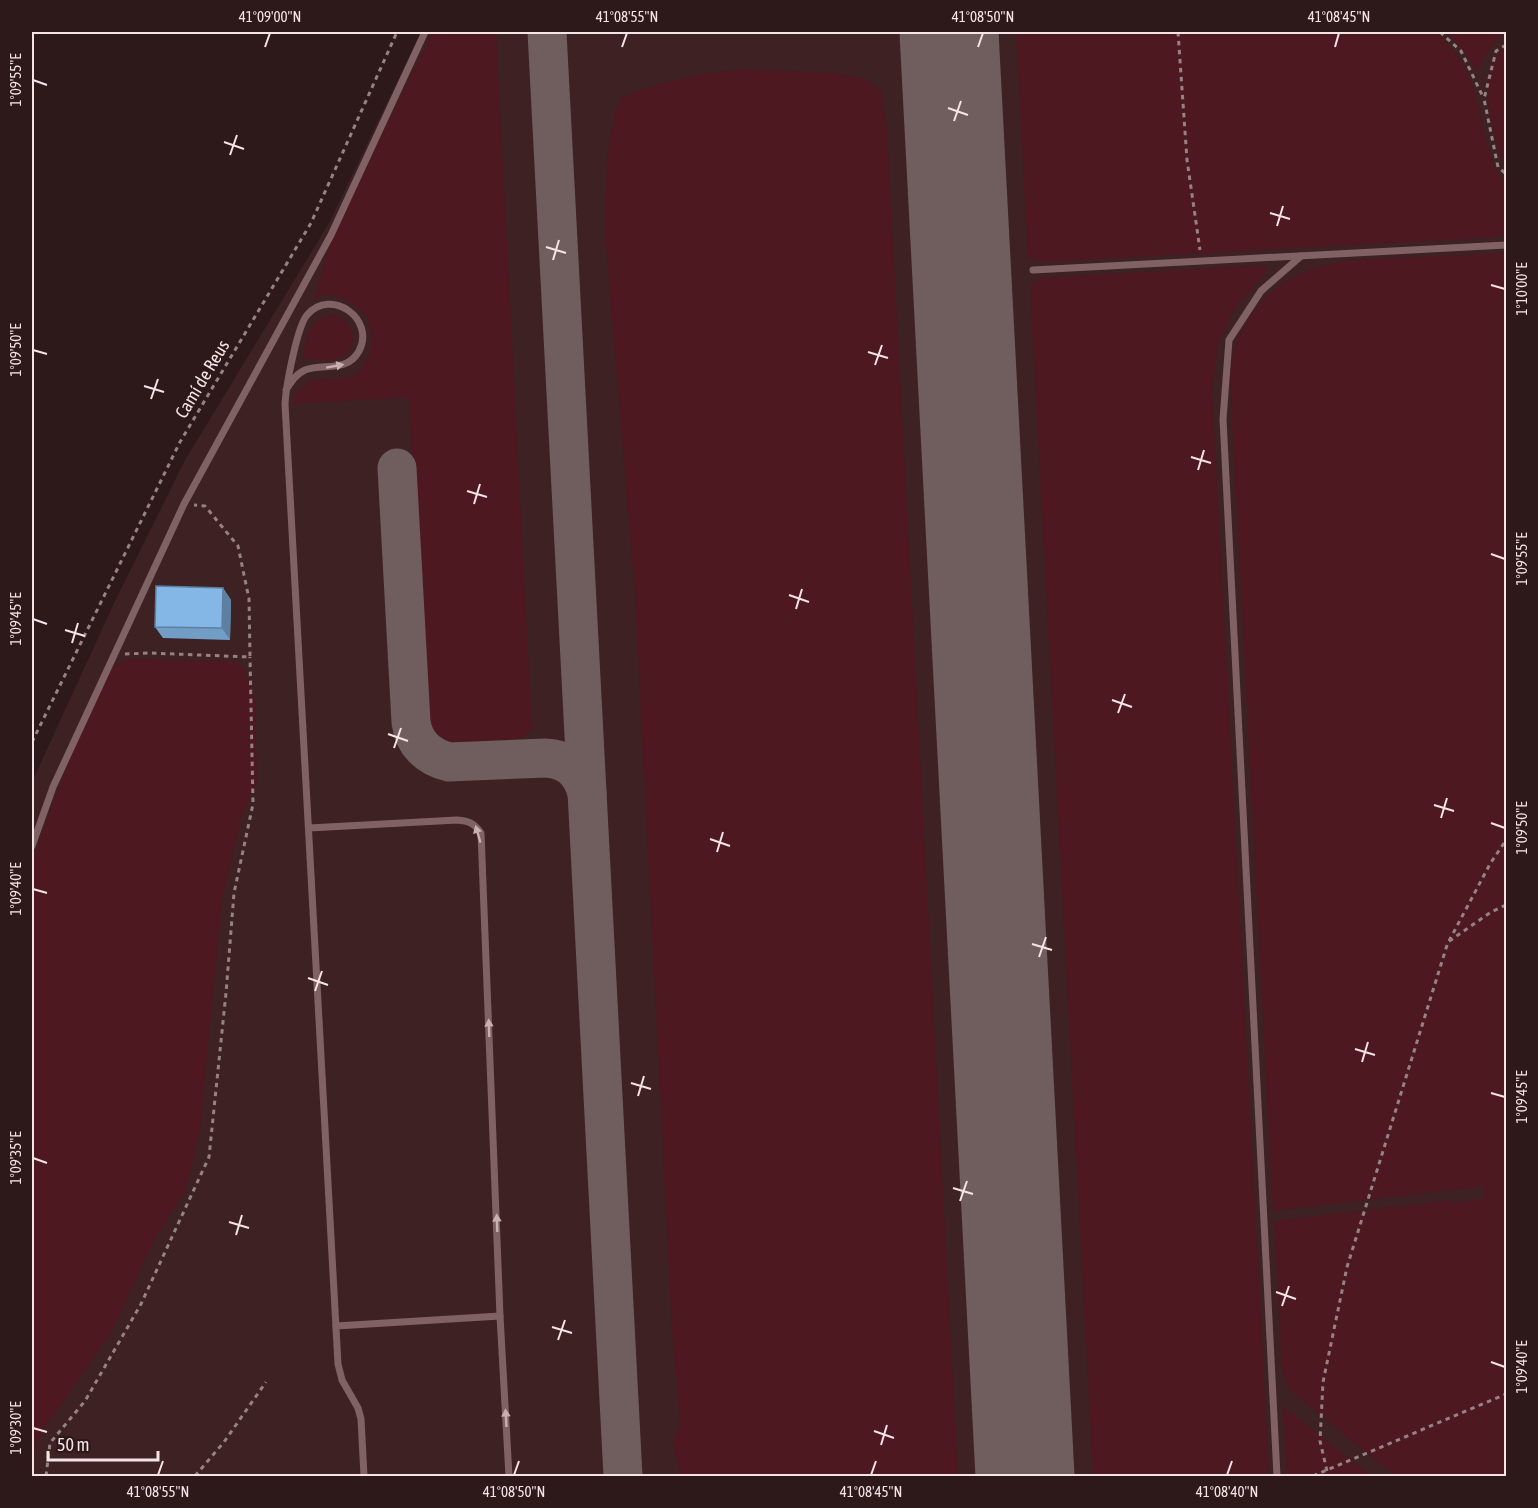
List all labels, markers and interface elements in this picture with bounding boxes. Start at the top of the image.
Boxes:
text: 41°09'00"N [239,8,301,25]
text: 41°08'55"N [596,8,658,25]
text: 41°08'50"N [952,8,1014,25]
text: 41°08'45"N [1308,8,1370,25]
text: 1°09'55"E [7,53,24,107]
text: 1°10'00"E [1513,262,1530,316]
text: 1°09'50"E [7,323,24,377]
street label: Camí de Reus [170,336,234,422]
one-way arrow [326,361,345,370]
text: 1°09'55"E [1513,532,1530,586]
text: 1°09'45"E [7,592,24,646]
text: 1°09'50"E [1513,801,1530,855]
one-way arrow [473,825,482,843]
text: 1°09'40"E [7,862,24,916]
one-way arrow [484,1019,493,1038]
text: 1°09'45"E [1513,1070,1530,1124]
text: 1°09'35"E [7,1131,24,1185]
one-way arrow [492,1214,501,1233]
text: 1°09'40"E [1513,1340,1530,1394]
text: 1°09'30"E [7,1401,24,1455]
one-way arrow [502,1409,511,1428]
scale bar [48,1424,158,1462]
text: 50 m [57,1434,89,1455]
text: 41°08'55"N [127,1483,189,1500]
text: 41°08'50"N [483,1483,545,1500]
text: 41°08'45"N [840,1483,902,1500]
text: 41°08'40"N [1196,1483,1258,1500]

